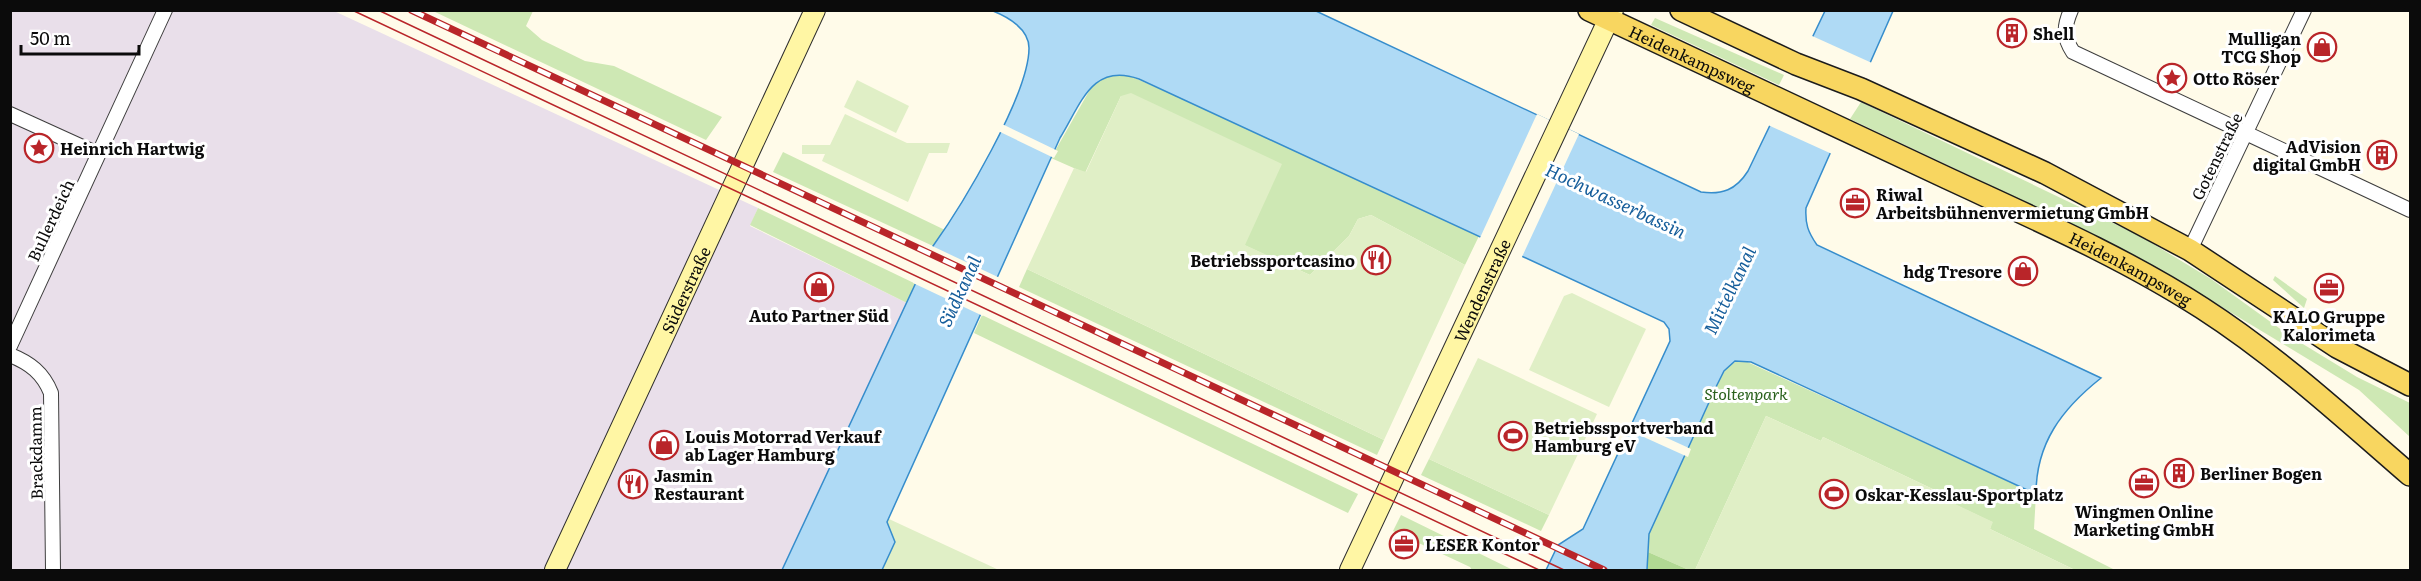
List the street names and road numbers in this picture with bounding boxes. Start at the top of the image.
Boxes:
street label: Heidenkampsweg [1625,19,1759,98]
street label: Gotenstraße [2184,108,2248,204]
street label: Bullerdeich [20,174,80,265]
street label: Heidenkampsweg [2065,225,2197,311]
street label: Wendenstraße [1447,235,1516,346]
street label: Süderstraße [655,242,716,337]
street label: Brackdamm [22,406,48,500]

